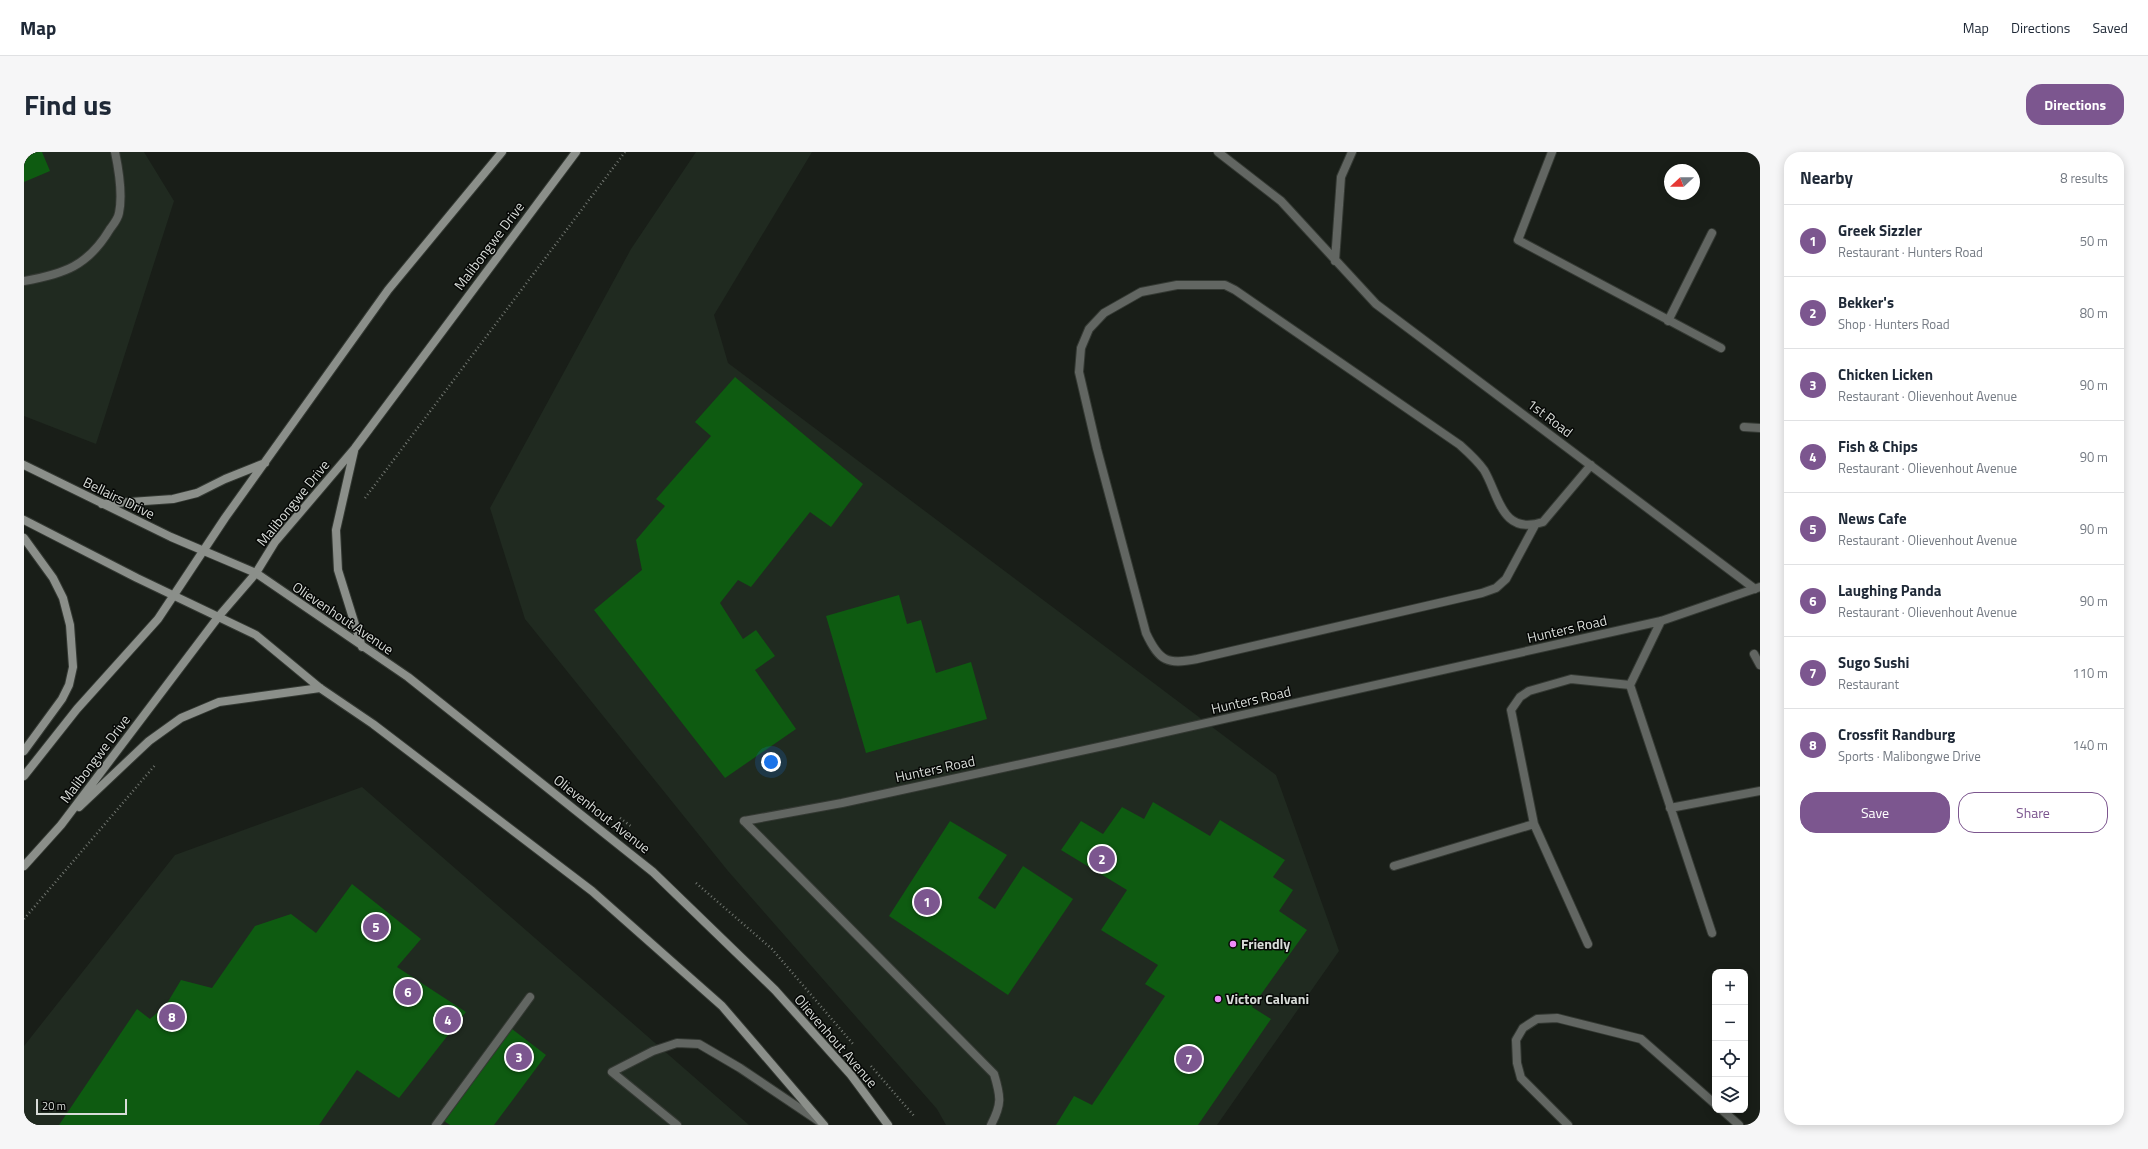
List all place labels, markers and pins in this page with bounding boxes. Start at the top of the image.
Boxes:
pin: 2 [1089,844,1115,874]
pin: 1 [914,887,940,917]
pin: 5 [363,912,389,942]
place label: Friendly [1241,933,1290,954]
marker: Friendly [1228,939,1238,949]
pin: 6 [395,977,421,1007]
place label: Victor Calvani [1226,988,1309,1009]
marker: Victor Calvani [1213,994,1223,1004]
pin: 8 [159,1002,185,1032]
pin: 4 [435,1005,461,1035]
pin: 3 [506,1042,532,1072]
pin: 7 [1176,1044,1202,1074]

